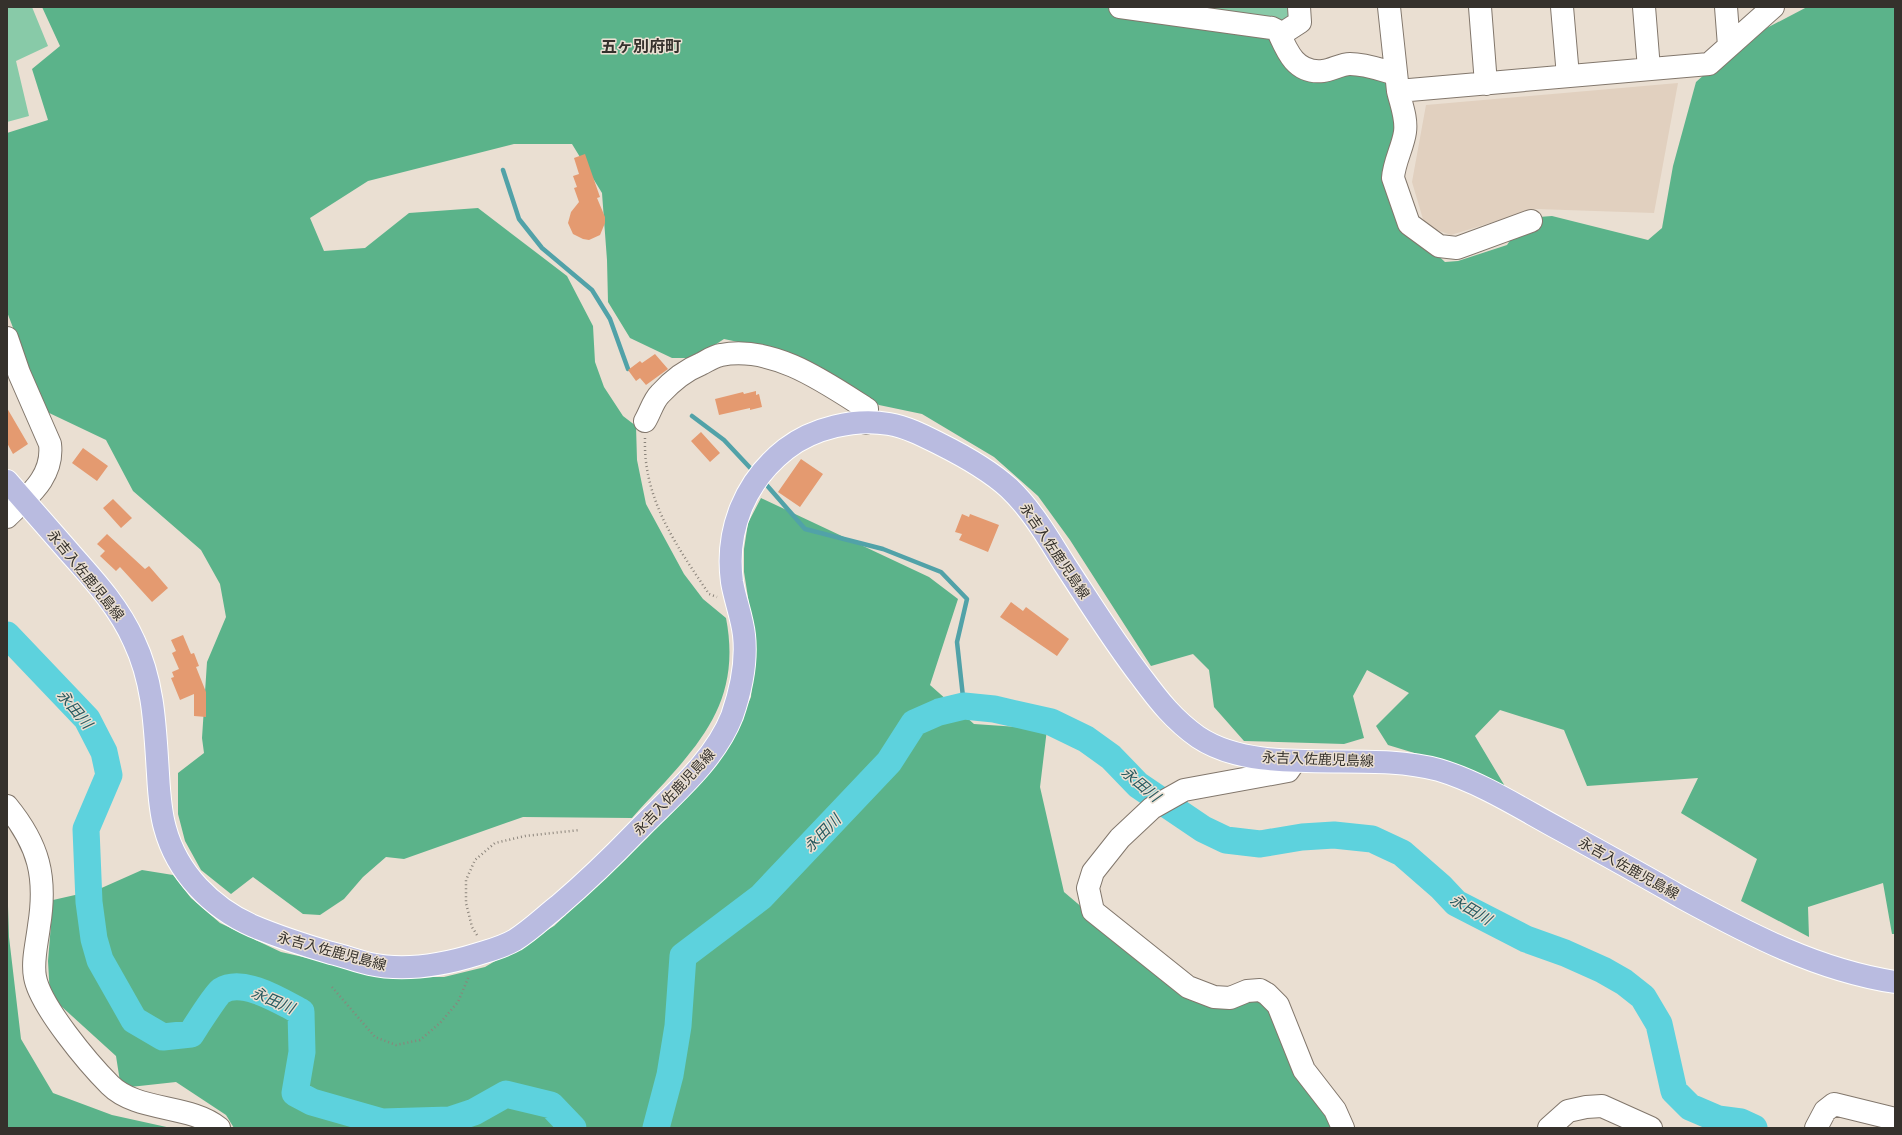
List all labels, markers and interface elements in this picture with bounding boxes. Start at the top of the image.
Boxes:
district label: 五ヶ別府町 [601,37,681,56]
street label: 永吉入佐鹿児島線 [1016,500,1094,602]
street label: 永吉入佐鹿児島線 [44,526,128,624]
water label: 永田川 [53,686,98,734]
street label: 永吉入佐鹿児島線 [629,745,719,839]
street label: 永吉入佐鹿児島線 [1262,748,1374,770]
water label: 永田川 [1118,762,1166,807]
water label: 永田川 [800,809,846,856]
street label: 永吉入佐鹿児島線 [1576,833,1682,903]
water label: 永田川 [1447,889,1497,930]
street label: 永吉入佐鹿児島線 [276,928,388,974]
water label: 永田川 [249,982,299,1018]

